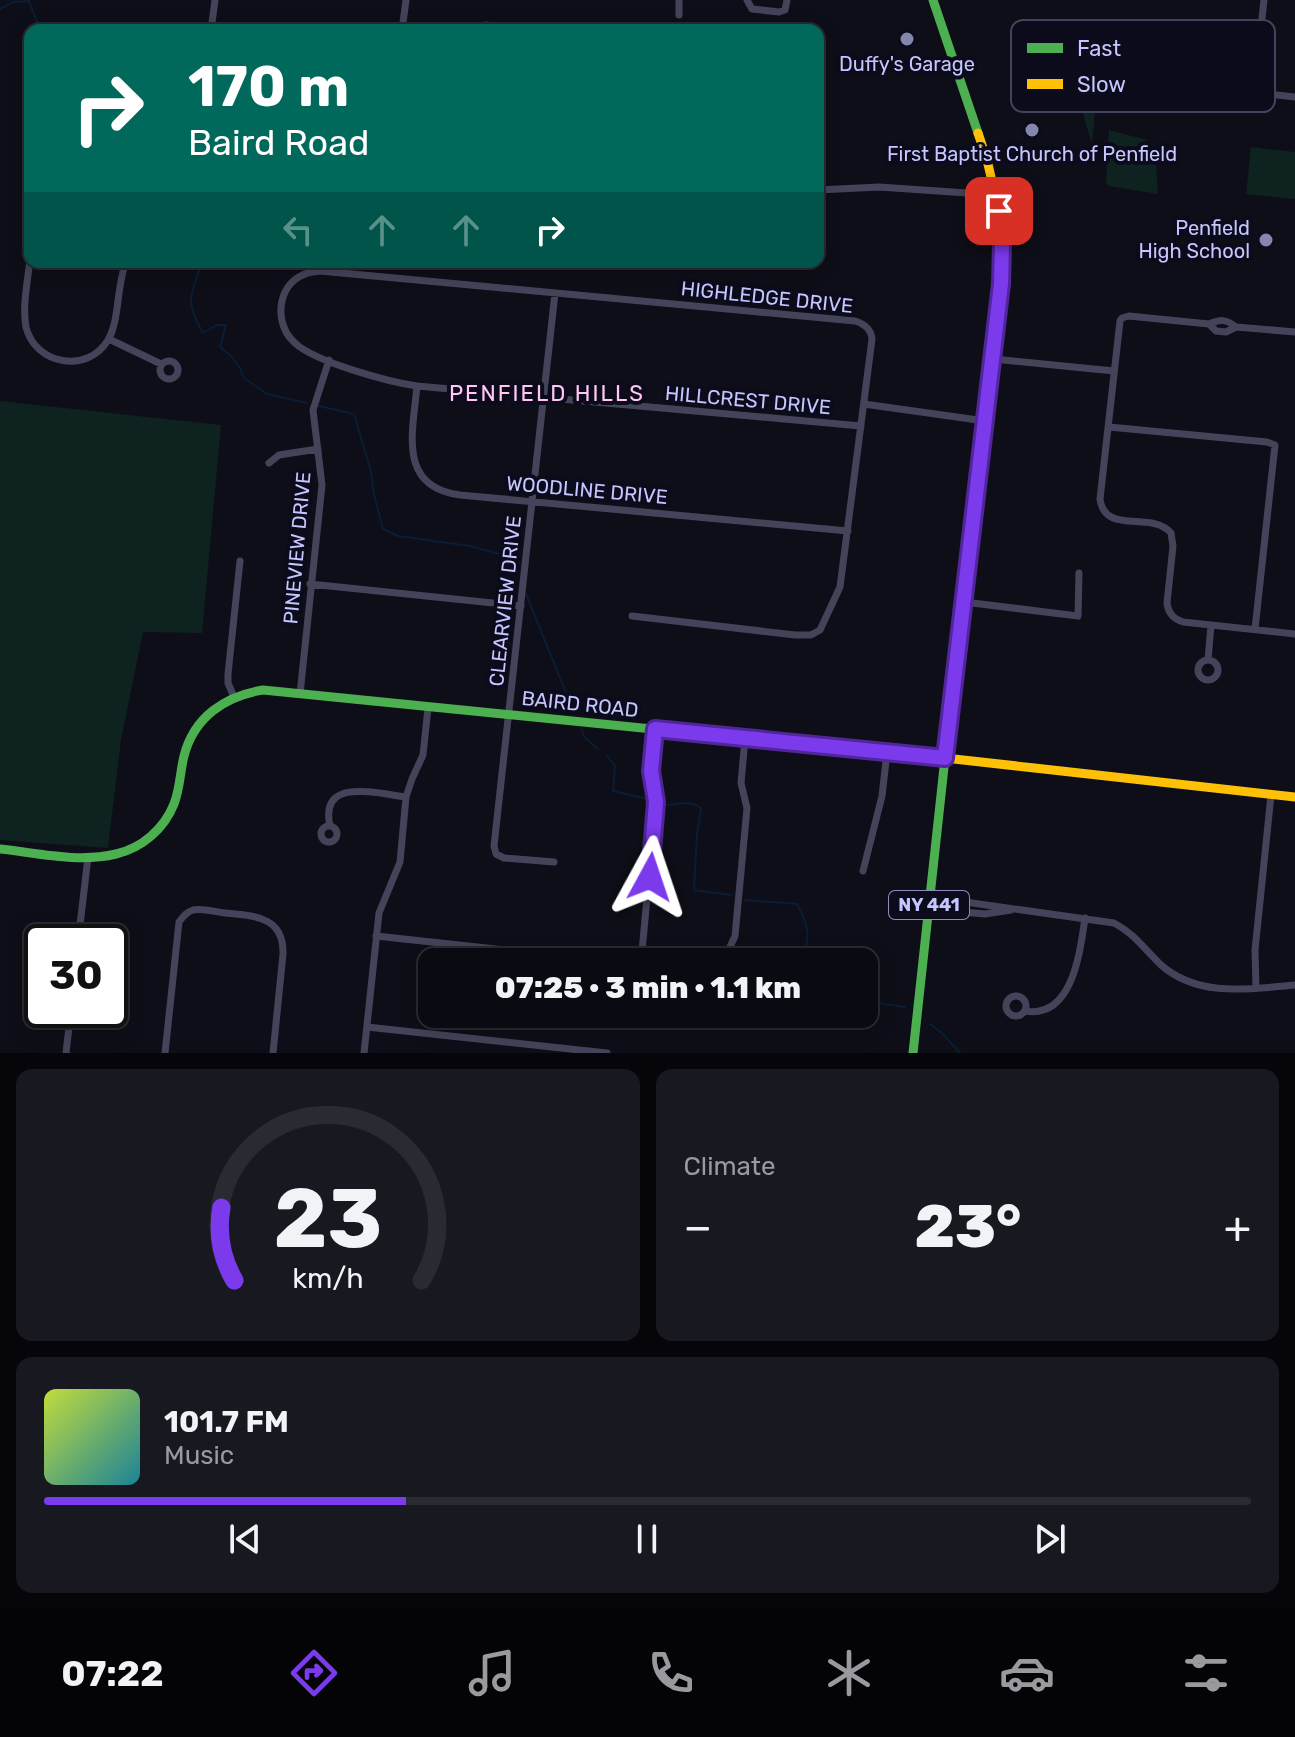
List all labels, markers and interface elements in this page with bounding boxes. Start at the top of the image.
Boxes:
legend [1011,20,1275,112]
marker: Duffy's Garage [898,30,916,48]
text: Fast [1077,35,1122,62]
place label: Duffy's Garage [839,52,975,76]
text: 170 m [188,54,349,120]
icon: right [56,56,160,160]
text: Slow [1077,71,1126,98]
text: Baird Road [188,121,370,164]
marker: First Baptist Church of Penfield [1023,121,1041,139]
place label: First Baptist Church of Penfield [887,142,1177,166]
pin [965,177,1033,245]
icon: arrive [977,189,1021,233]
icon: left [276,208,320,252]
icon: ahead [360,208,404,252]
icon: ahead [444,208,488,252]
icon: right [528,208,572,252]
place label: Penfield High School [1138,216,1250,263]
marker: Penfield High School [1257,231,1275,249]
street label: HIGHLEDGE DRIVE [680,276,854,318]
district label: PENFIELD HILLS [449,380,645,407]
street label: HILLCREST DRIVE [664,381,832,419]
street label: PINEVIEW DRIVE [278,471,316,625]
street label: WOODLINE DRIVE [505,471,669,509]
street label: CLEARVIEW DRIVE [484,514,526,688]
street label: BAIRD ROAD [520,686,640,722]
position arrow [608,835,692,919]
road number: NY 441 [889,891,969,919]
speed limit sign: 30 [24,924,128,1028]
text: 07:25 · 3 min · 1.1 km [495,970,801,1006]
text: Climate [684,1151,776,1182]
text: 23 [273,1169,382,1268]
text: 23° [914,1191,1021,1262]
text: − [684,1201,712,1253]
text: + [1224,1201,1251,1253]
text: km/h [292,1261,363,1295]
text: 101.7 FM [164,1404,289,1440]
text: Music [164,1440,234,1471]
icon: previous [223,1517,267,1561]
icon: pause [625,1517,669,1561]
icon: next [1028,1517,1072,1561]
icon: directions [286,1645,342,1701]
icon: music [464,1645,520,1701]
icon: phone [643,1645,699,1701]
icon: climate [821,1645,877,1701]
icon: car [999,1645,1055,1701]
icon: filters [1178,1645,1234,1701]
text: 07:22 [61,1652,164,1695]

